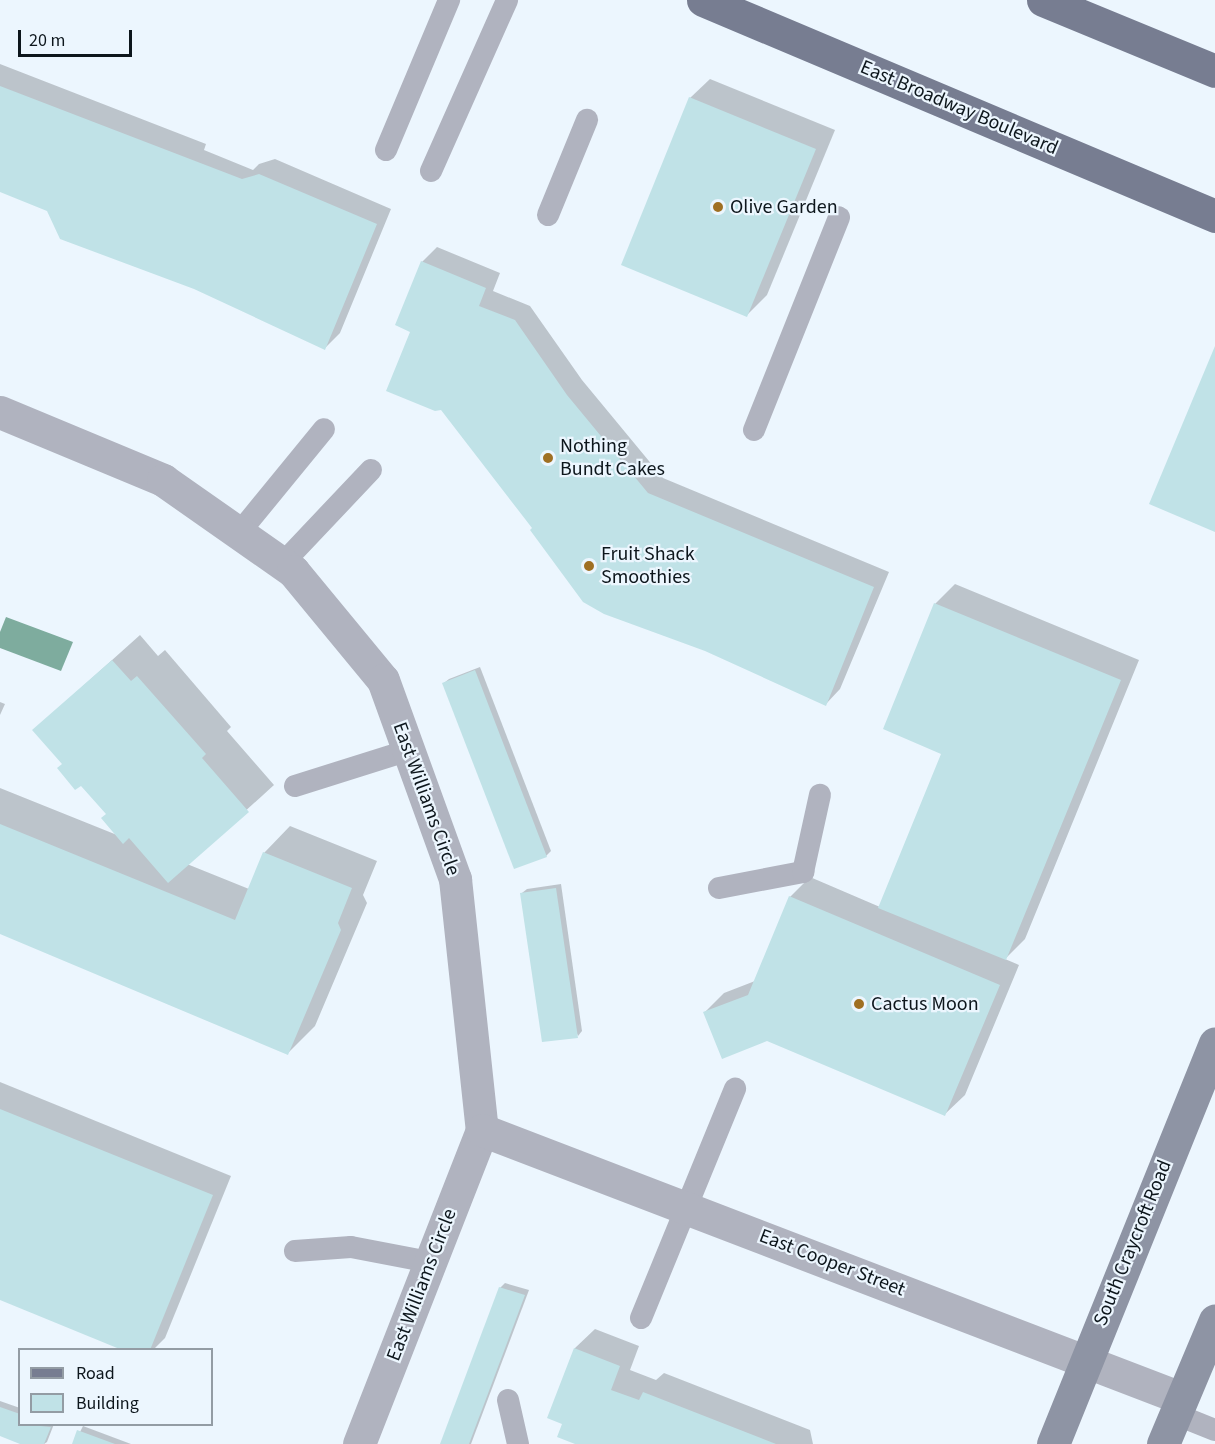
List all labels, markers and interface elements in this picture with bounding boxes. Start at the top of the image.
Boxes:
scale bar [21,18,135,56]
text: 20 m [29,28,65,53]
street label: East Broadway Boulevard [856,55,1062,161]
place label: Olive Garden [730,195,838,219]
marker: Olive Garden [711,200,725,214]
place label: Nothing Bundt Cakes [560,434,665,481]
marker: Nothing Bundt Cakes [541,451,555,465]
place label: Fruit Shack Smoothies [601,542,695,589]
marker: Fruit Shack Smoothies [582,559,596,573]
street label: East Williams Circle [387,719,465,879]
place label: Cactus Moon [871,992,979,1016]
marker: Cactus Moon [852,997,866,1011]
street label: South Craycroft Road [1089,1157,1177,1329]
street label: East Williams Circle [382,1205,462,1365]
street label: East Cooper Street [756,1224,908,1302]
legend [18,1348,213,1426]
text: Road [76,1361,115,1386]
text: Building [76,1391,139,1416]

